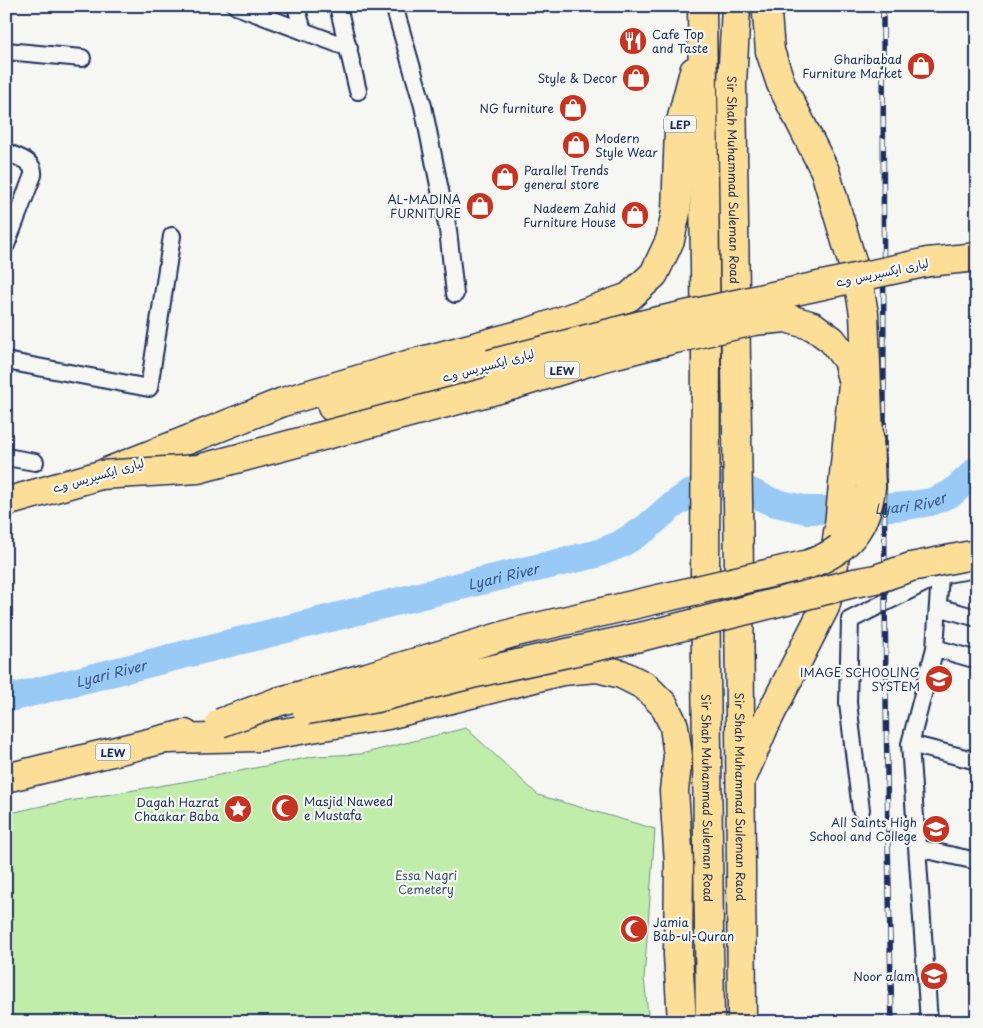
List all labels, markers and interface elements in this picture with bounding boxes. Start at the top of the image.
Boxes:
place label: Cafe Top and Taste [652,25,708,57]
restaurant icon: Cafe Top and Taste [618,26,648,56]
place label: Gharibabad Furniture Market [802,50,902,82]
shop icon: Gharibabad Furniture Market [906,51,936,81]
shop icon: Style & Decor [621,63,651,93]
place label: Style & Decor [537,69,617,87]
street label: Sir Shah Muhammad Suleman Road [723,75,744,284]
shop icon: NG furniture [558,93,588,123]
place label: NG furniture [480,99,554,117]
road number: LEP [664,116,696,132]
place label: Modern Style Wear [595,129,658,161]
shop icon: Modern Style Wear [561,130,591,160]
place label: Parallel Trends general store [524,161,609,193]
shop icon: Parallel Trends general store [490,162,520,192]
place label: AL-MADINA FURNITURE [387,190,461,222]
shop icon: AL-MADINA FURNITURE [465,191,495,221]
place label: Nadeem Zahid Furniture House [523,199,616,231]
shop icon: Nadeem Zahid Furniture House [620,200,650,230]
street label: لیاری ایکسپریس وے [834,253,930,291]
street label: لیاری ایکسپریس وے [440,344,536,386]
road number: LEW [544,362,580,378]
street label: لیاری ایکسپریس وے [50,453,146,497]
water label: Lyari River [874,486,951,519]
water label: Lyari River [466,557,542,594]
water label: Lyari River [73,653,150,692]
place label: IMAGE SCHOOLING SYSTEM [800,663,920,695]
school or university icon: IMAGE SCHOOLING SYSTEM [924,664,954,694]
street label: Sir Shah Muhammad Suleman Raod [731,692,750,902]
street label: Sir Shah Muhammad Suleman Road [697,694,718,902]
road number: LEW [96,744,130,760]
place label: Masjid Naweed e Mustafa [304,792,393,824]
place label: Dagah Hazrat Chaakar Baba [134,793,219,825]
mosque icon: Masjid Naweed e Mustafa [270,793,300,823]
place icon: Dagah Hazrat Chaakar Baba [223,794,253,824]
place label: All Saints High School and College [809,813,917,845]
school or university icon: All Saints High School and College [921,814,951,844]
park label: Essa Nagri Cemetery [395,866,457,898]
place label: Jamia Bab-ul-Quran [653,913,734,945]
mosque icon: Jamia Bab-ul-Quran [619,914,649,944]
school or university icon: Noor alam [919,961,949,991]
place label: Noor alam [853,967,915,985]

